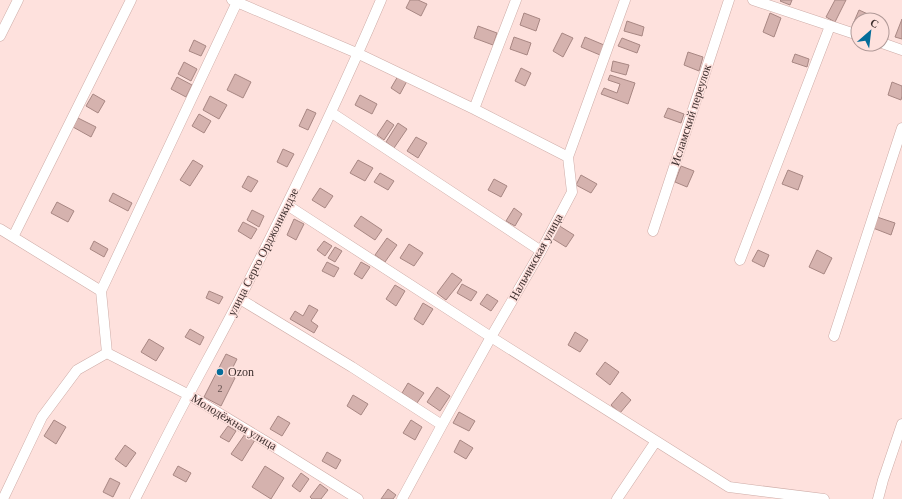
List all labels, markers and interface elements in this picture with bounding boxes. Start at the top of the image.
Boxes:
north arrow [850,12,890,52]
text: С [868,16,881,30]
street label: Исламский переулок [668,62,714,168]
street label: улица Серго Орджоникидзе [225,186,301,318]
street label: Нальчикская улица [506,211,566,303]
place label: Ozon [228,365,254,379]
marker: Ozon [215,367,225,377]
house number: 2 [218,383,223,394]
street label: Молодёжная улица [189,391,280,453]

